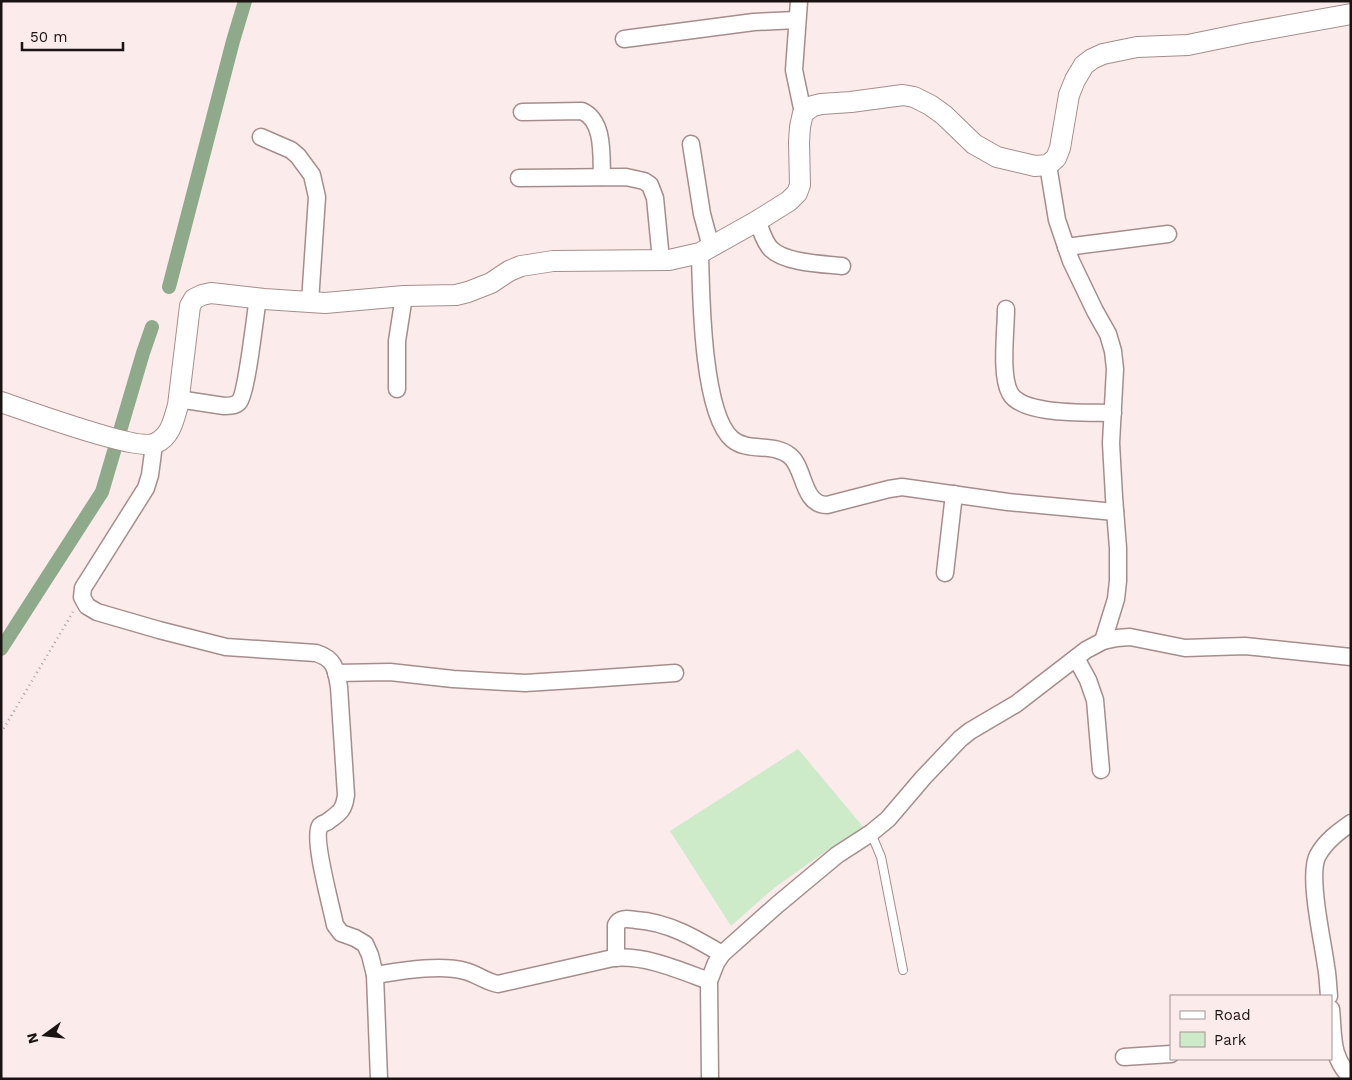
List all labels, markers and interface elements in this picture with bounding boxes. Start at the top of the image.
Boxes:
scale bar [22,20,124,52]
text: 50 m [30,28,67,46]
legend [1170,995,1332,1060]
text: Road [1214,1006,1251,1024]
north arrow [20,1010,70,1060]
text: N [23,1031,42,1045]
text: Park [1214,1031,1247,1049]

